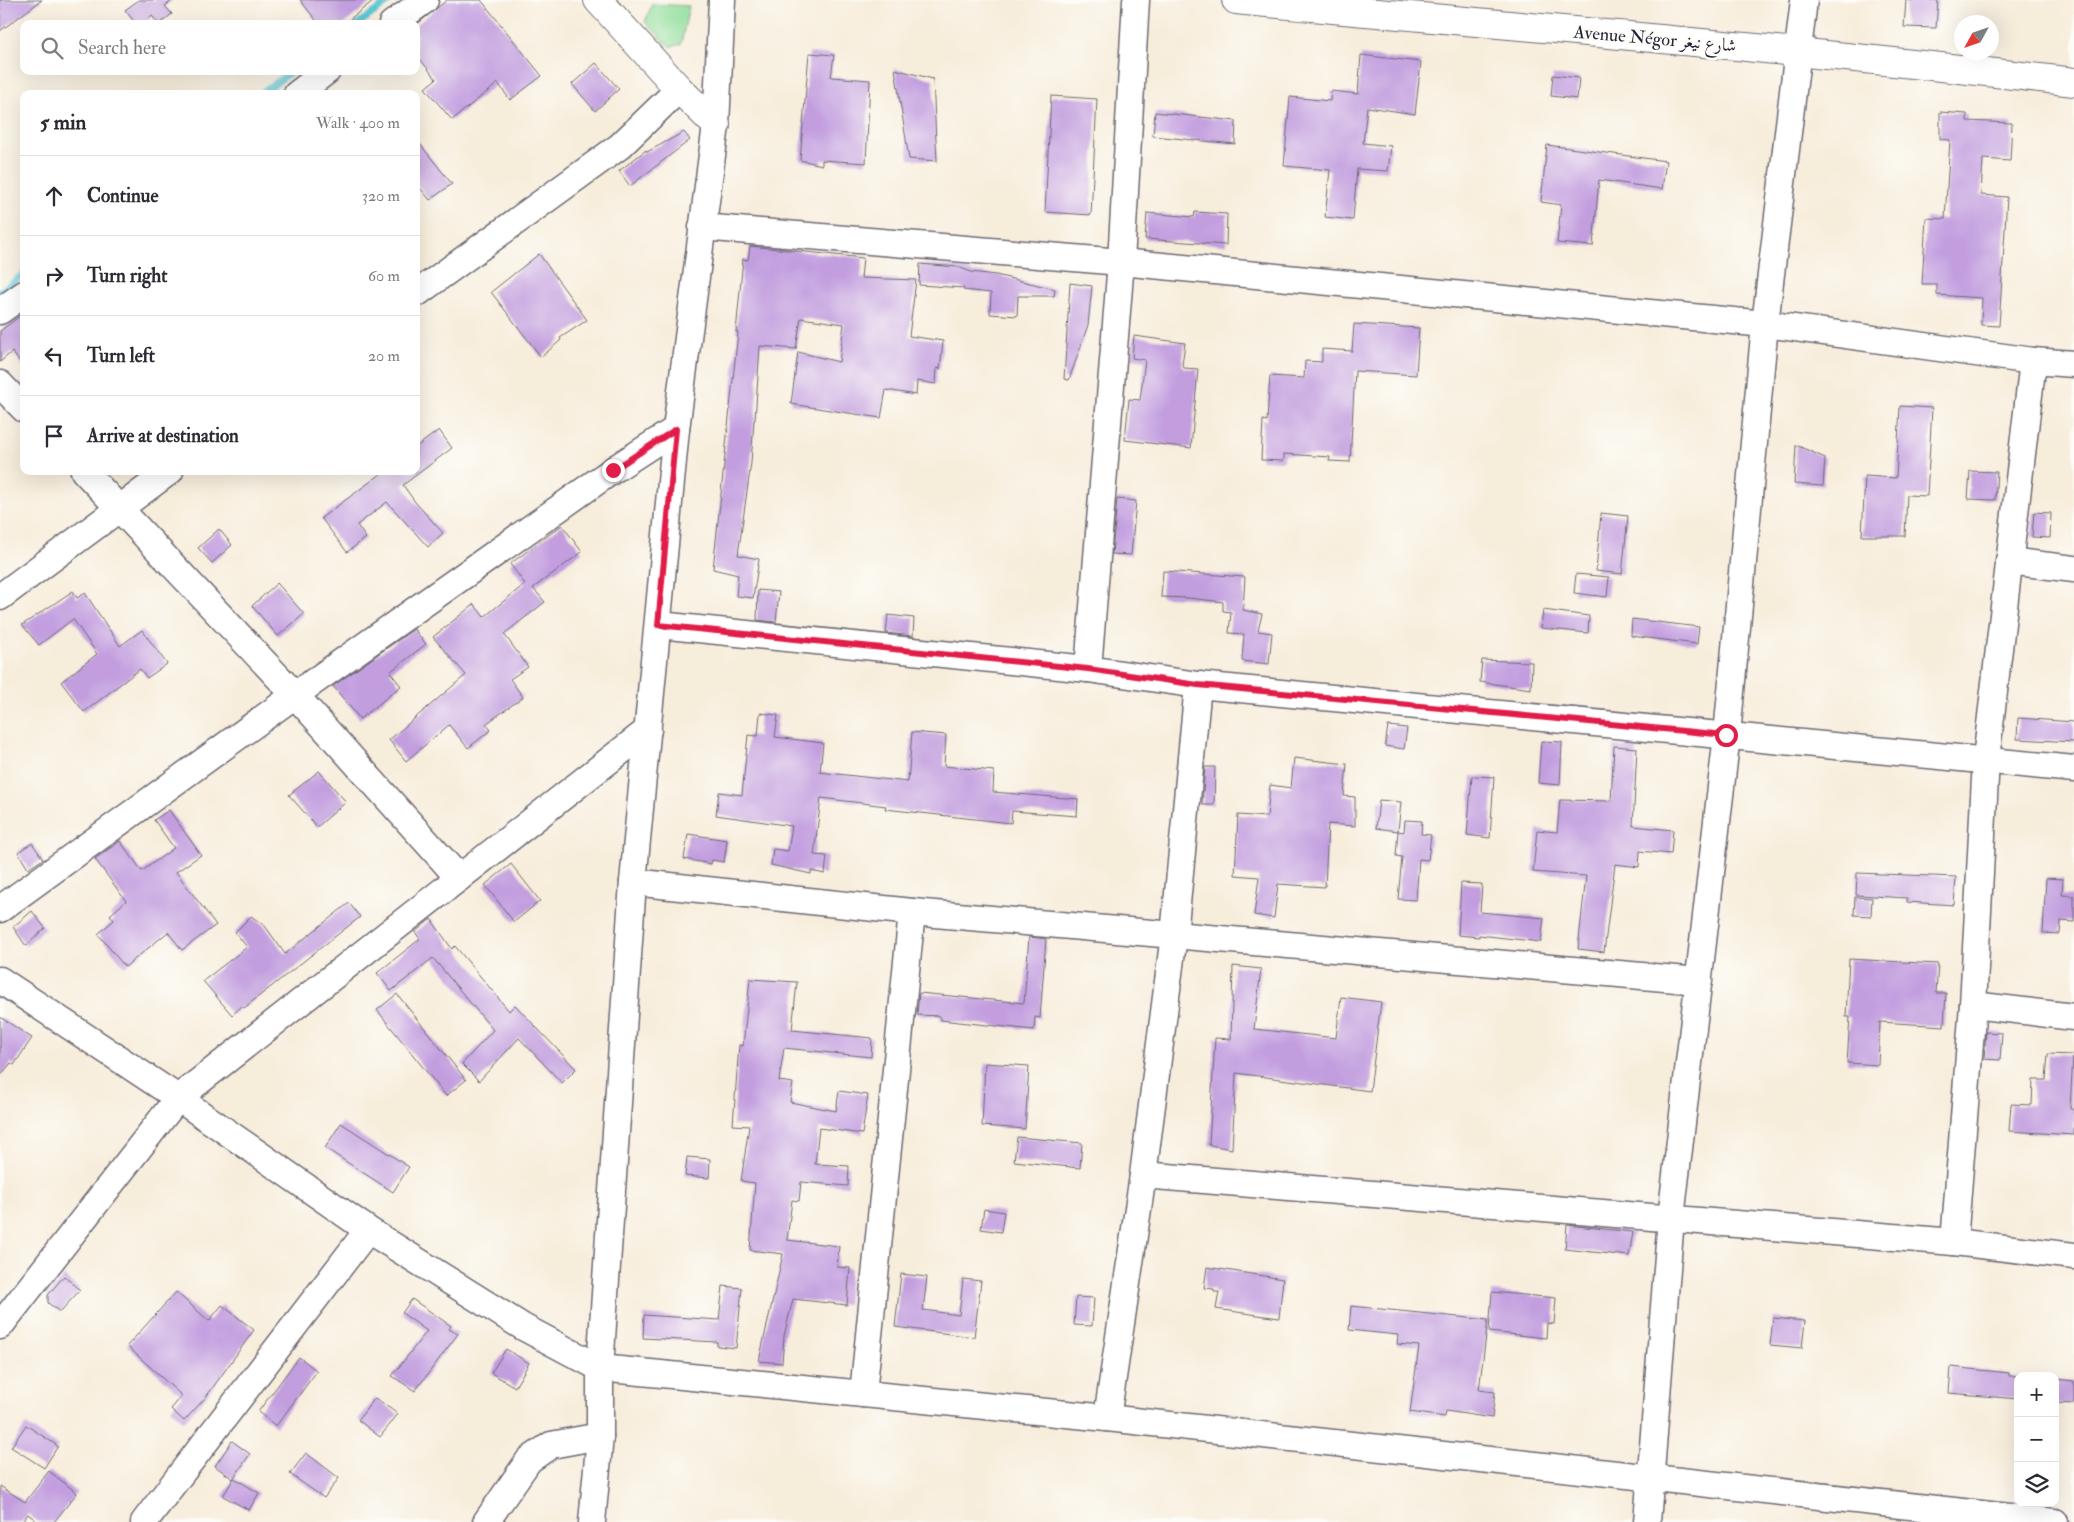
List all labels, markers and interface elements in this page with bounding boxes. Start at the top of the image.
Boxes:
north arrow [1954,15,1999,60]
search box [20,20,420,75]
street label: Avenue Négor شارع نيغر [1572,20,1737,61]
icon: search [38,34,66,62]
text: Search here [78,36,166,60]
text: 5 min [40,109,86,136]
text: Walk · 400 m [316,113,400,133]
icon: ahead [40,182,68,210]
text: Continue [87,184,158,208]
text: 320 m [362,186,400,206]
icon: right [40,262,68,290]
text: Turn right [87,264,167,288]
text: 60 m [368,266,400,286]
icon: left [40,342,68,370]
text: Turn left [87,344,155,368]
text: 20 m [368,346,400,366]
icon: arrive [40,422,68,450]
text: Arrive at destination [87,424,239,448]
route end [602,459,625,482]
route start [1715,724,1738,747]
map controls [2014,1372,2059,1507]
button: + [2014,1372,2059,1417]
button: − [2014,1417,2059,1462]
button: layers [2014,1462,2059,1507]

